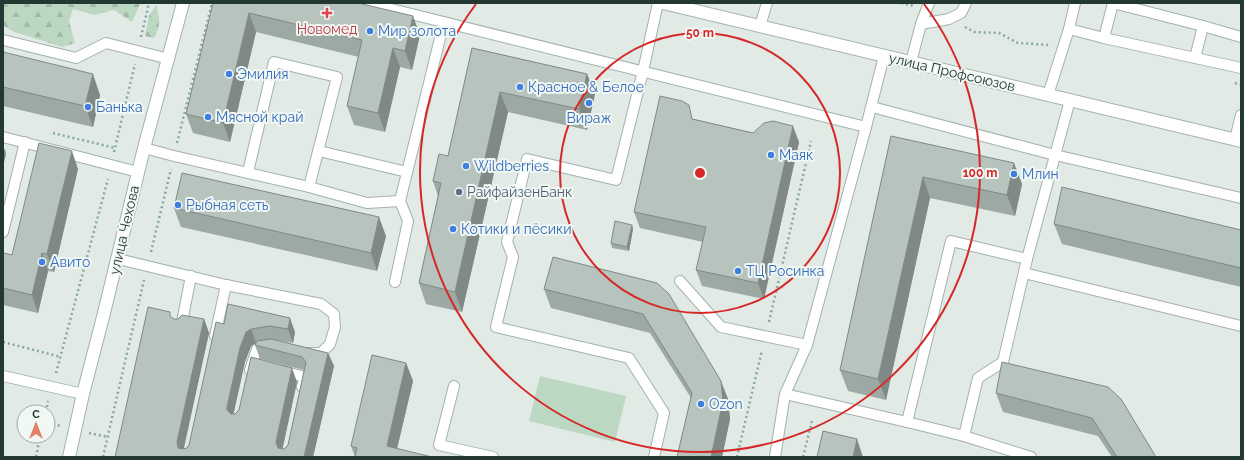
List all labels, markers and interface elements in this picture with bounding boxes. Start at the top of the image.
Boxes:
marker: Новомед [321,7,333,19]
place label: Новомед [297,21,357,37]
place label: Мир золота [378,23,456,39]
marker: Мир золота [365,26,375,36]
text: 50 m [686,26,714,40]
street label: улица Профсоюзов [887,50,1017,94]
place label: Эмилия [237,66,289,82]
marker: Эмилия [224,69,234,79]
place label: Красное & Белое [528,79,644,95]
marker: Красное & Белое [515,82,525,92]
marker: Вираж [584,98,594,108]
place label: Банька [96,99,143,115]
marker: Банька [83,102,93,112]
place label: Мясной край [216,109,303,125]
place label: Вираж [567,110,611,126]
marker: Мясной край [203,112,213,122]
place label: Маяк [779,147,813,163]
marker: Маяк [766,150,776,160]
place label: Wildberries [474,158,549,174]
marker: Wildberries [461,161,471,171]
centre of rings [693,166,707,180]
text: 100 m [963,166,997,180]
place label: Млин [1022,166,1059,182]
marker: Млин [1009,169,1019,179]
street label: улица Чехова [106,184,142,276]
place label: РайфайзенБанк [467,184,572,200]
marker: РайфайзенБанк [454,187,464,197]
place label: Рыбная сеть [186,197,269,213]
marker: Рыбная сеть [173,200,183,210]
place label: Котики и пёсики [461,221,572,237]
marker: Котики и пёсики [448,224,458,234]
place label: Авито [50,254,90,270]
marker: Авито [37,257,47,267]
place label: ТЦ Росинка [746,263,824,279]
marker: ТЦ Росинка [733,266,743,276]
place label: Ozon [709,396,743,412]
marker: Ozon [696,399,706,409]
north arrow [16,404,56,444]
text: С [32,408,40,421]

